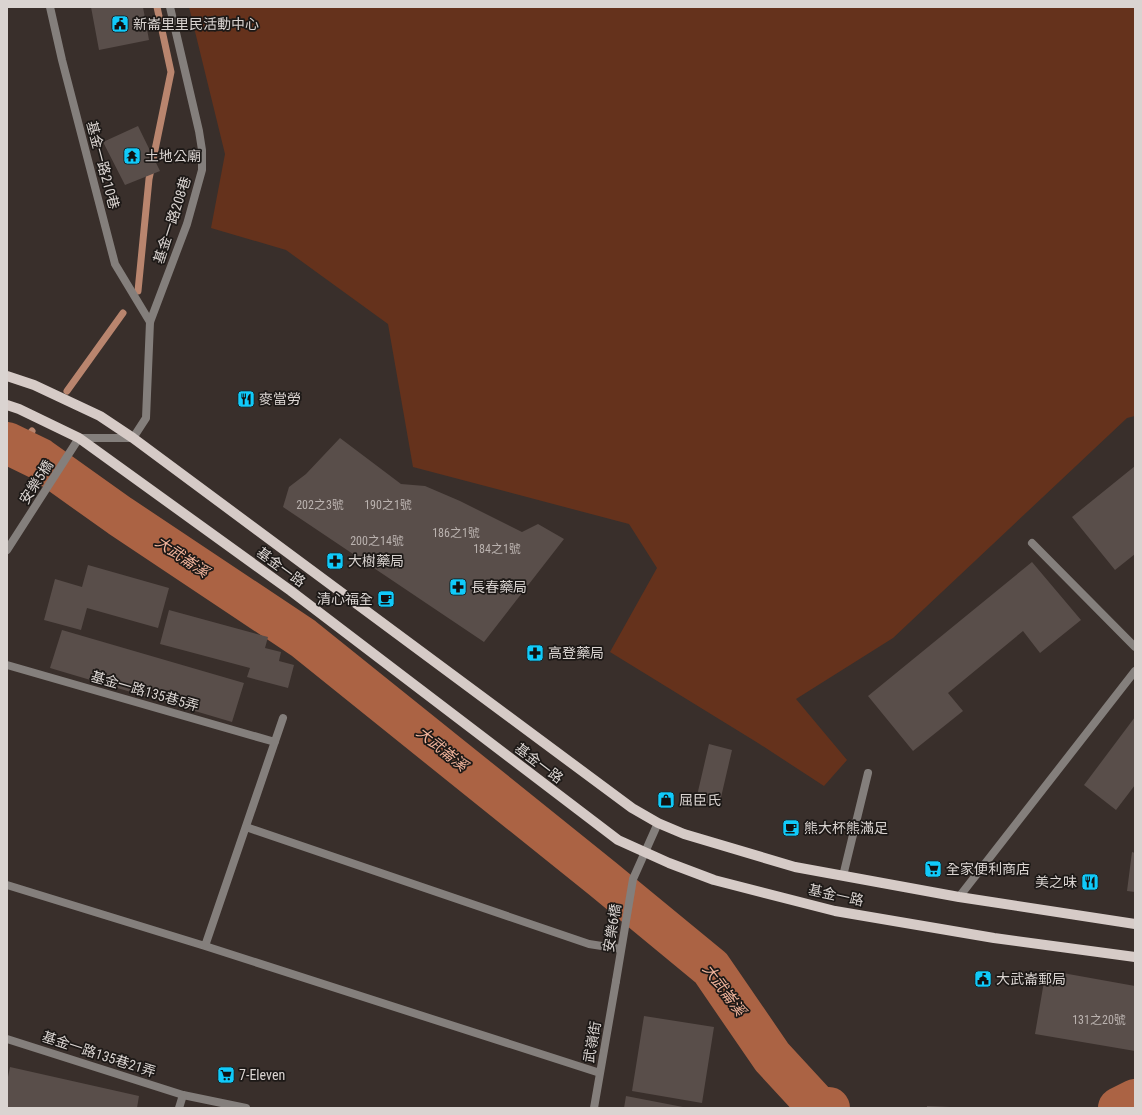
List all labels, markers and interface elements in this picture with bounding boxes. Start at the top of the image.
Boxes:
public building icon: 新崙里里民活動中心 [110,14,130,34]
place label: 新崙里里民活動中心 [133,16,259,32]
street label: 基金一路210巷 [84,119,122,211]
temple icon: 土地公廟 [122,146,142,166]
place label: 土地公廟 [145,148,201,164]
street label: 基金一路208巷 [150,174,194,266]
restaurant icon: 麥當勞 [236,389,256,409]
place label: 麥當勞 [259,391,301,407]
street label: 安樂5橋 [16,457,56,507]
house number: 202之3號 [296,498,344,512]
house number: 190之1號 [364,498,412,512]
house number: 186之1號 [432,526,480,540]
water label: 大武崙溪 [152,533,214,582]
house number: 200之14號 [350,534,404,548]
house number: 184之1號 [473,542,521,556]
street label: 基金一路 [254,544,308,590]
pharmacy icon: 大樹藥局 [325,551,345,571]
place label: 大樹藥局 [348,553,404,569]
pharmacy icon: 長春藥局 [448,577,468,597]
place label: 長春藥局 [471,579,527,595]
cafe icon: 清心福全 [376,589,396,609]
place label: 清心福全 [317,591,373,607]
pharmacy icon: 高登藥局 [525,643,545,663]
place label: 高登藥局 [548,645,604,661]
street label: 基金一路135巷5弄 [89,668,201,714]
water label: 大武崙溪 [413,723,473,776]
street label: 基金一路 [512,740,566,786]
shop icon: 屈臣氏 [656,790,676,810]
place label: 屈臣氏 [679,792,721,808]
cafe icon: 熊大杯熊滿足 [781,818,801,838]
place label: 熊大杯熊滿足 [804,820,888,836]
supermarket icon: 全家便利商店 [923,859,943,879]
place label: 全家便利商店 [946,861,1030,877]
restaurant icon: 美之味 [1080,872,1100,892]
place label: 美之味 [1035,874,1077,890]
street label: 基金一路 [807,881,865,909]
street label: 安樂6橋 [600,903,624,953]
water label: 大武崙溪 [699,961,750,1021]
public building icon: 大武崙郵局 [973,969,993,989]
place label: 大武崙郵局 [996,971,1066,987]
house number: 131之20號 [1072,1013,1126,1027]
street label: 武嶺街 [580,1020,604,1064]
street label: 基金一路135巷21弄 [40,1028,158,1080]
supermarket icon: 7-Eleven [216,1065,236,1085]
place label: 7-Eleven [239,1067,285,1083]

